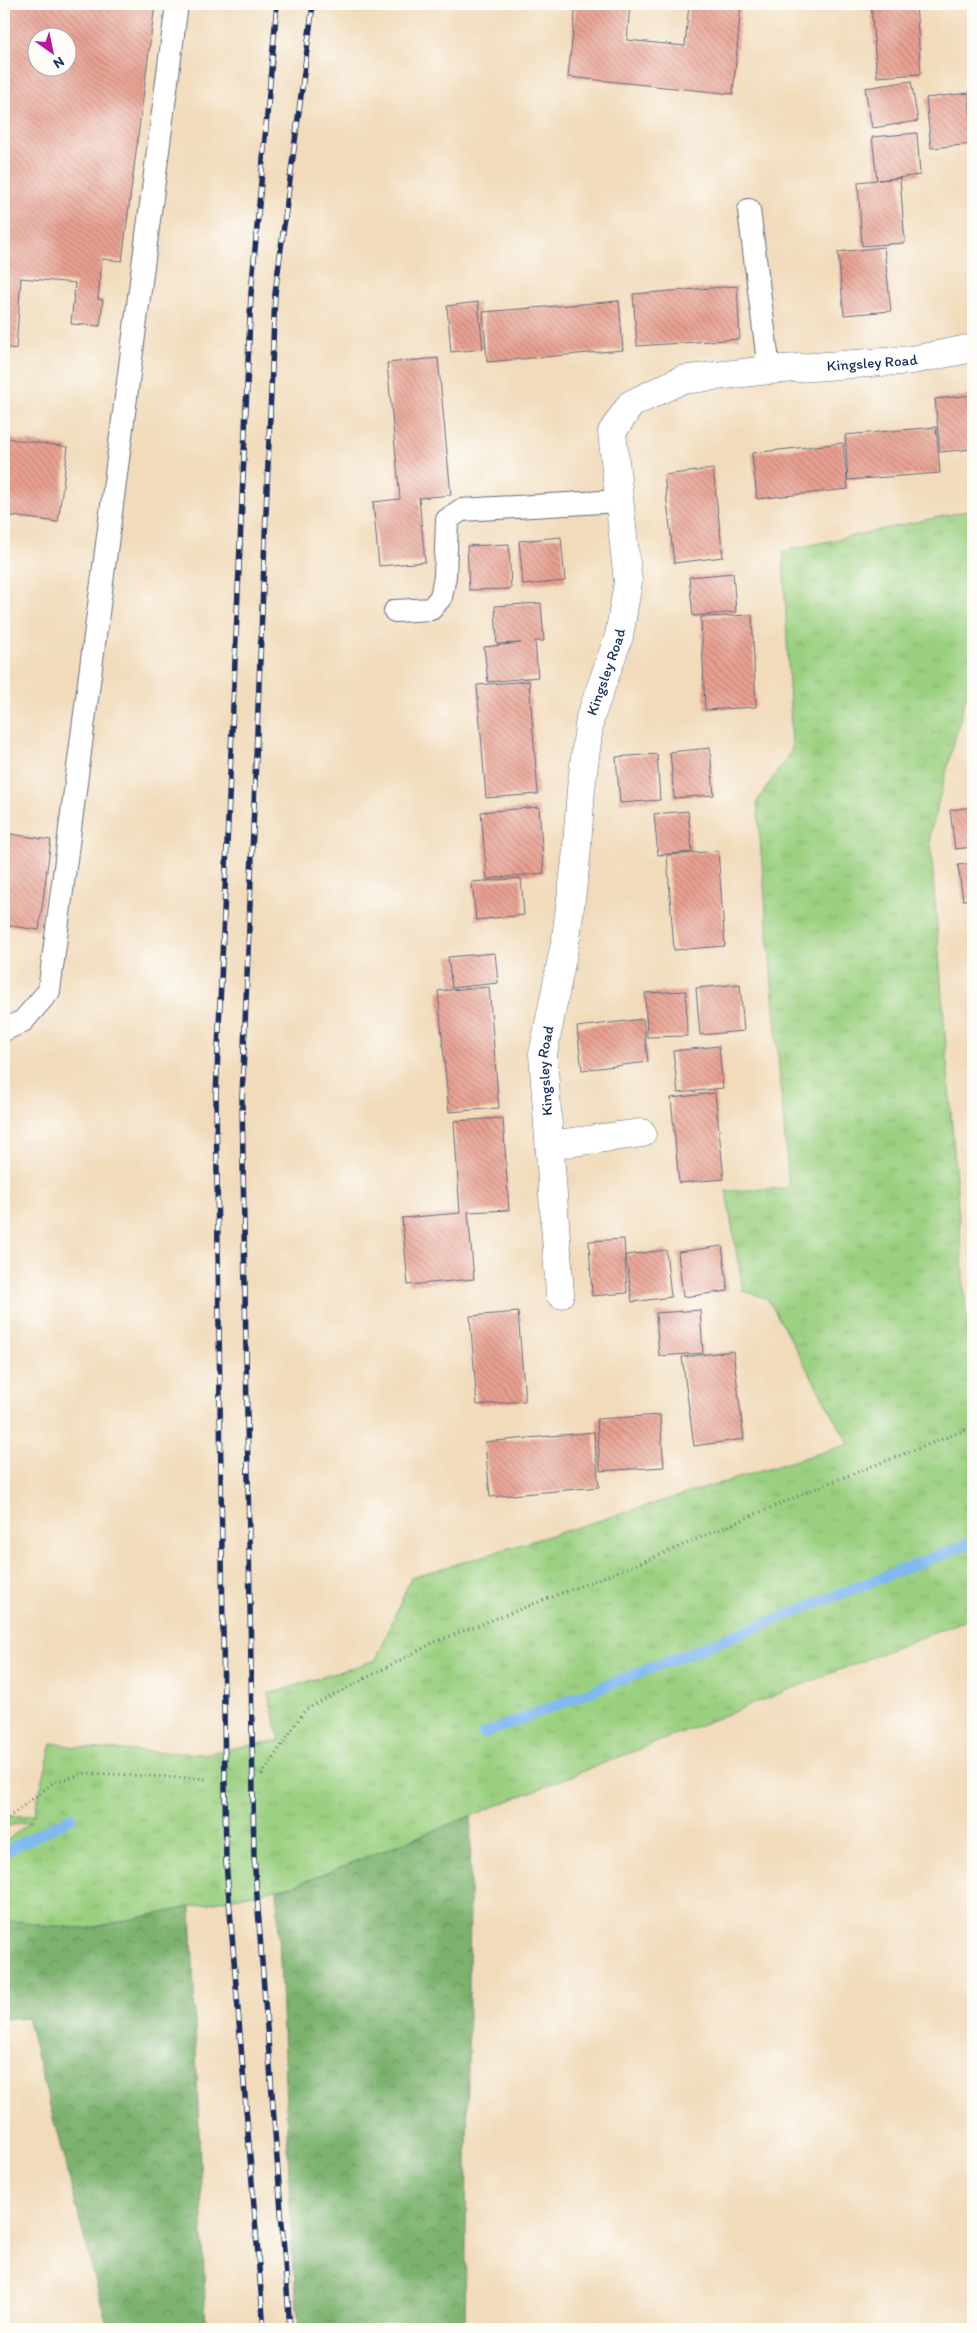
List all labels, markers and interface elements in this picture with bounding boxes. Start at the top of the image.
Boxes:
north arrow [28,28,78,78]
text: N [50,53,67,72]
street label: Kingsley Road [826,350,919,375]
street label: Kingsley Road [583,627,629,718]
street label: Kingsley Road [533,1024,557,1116]

